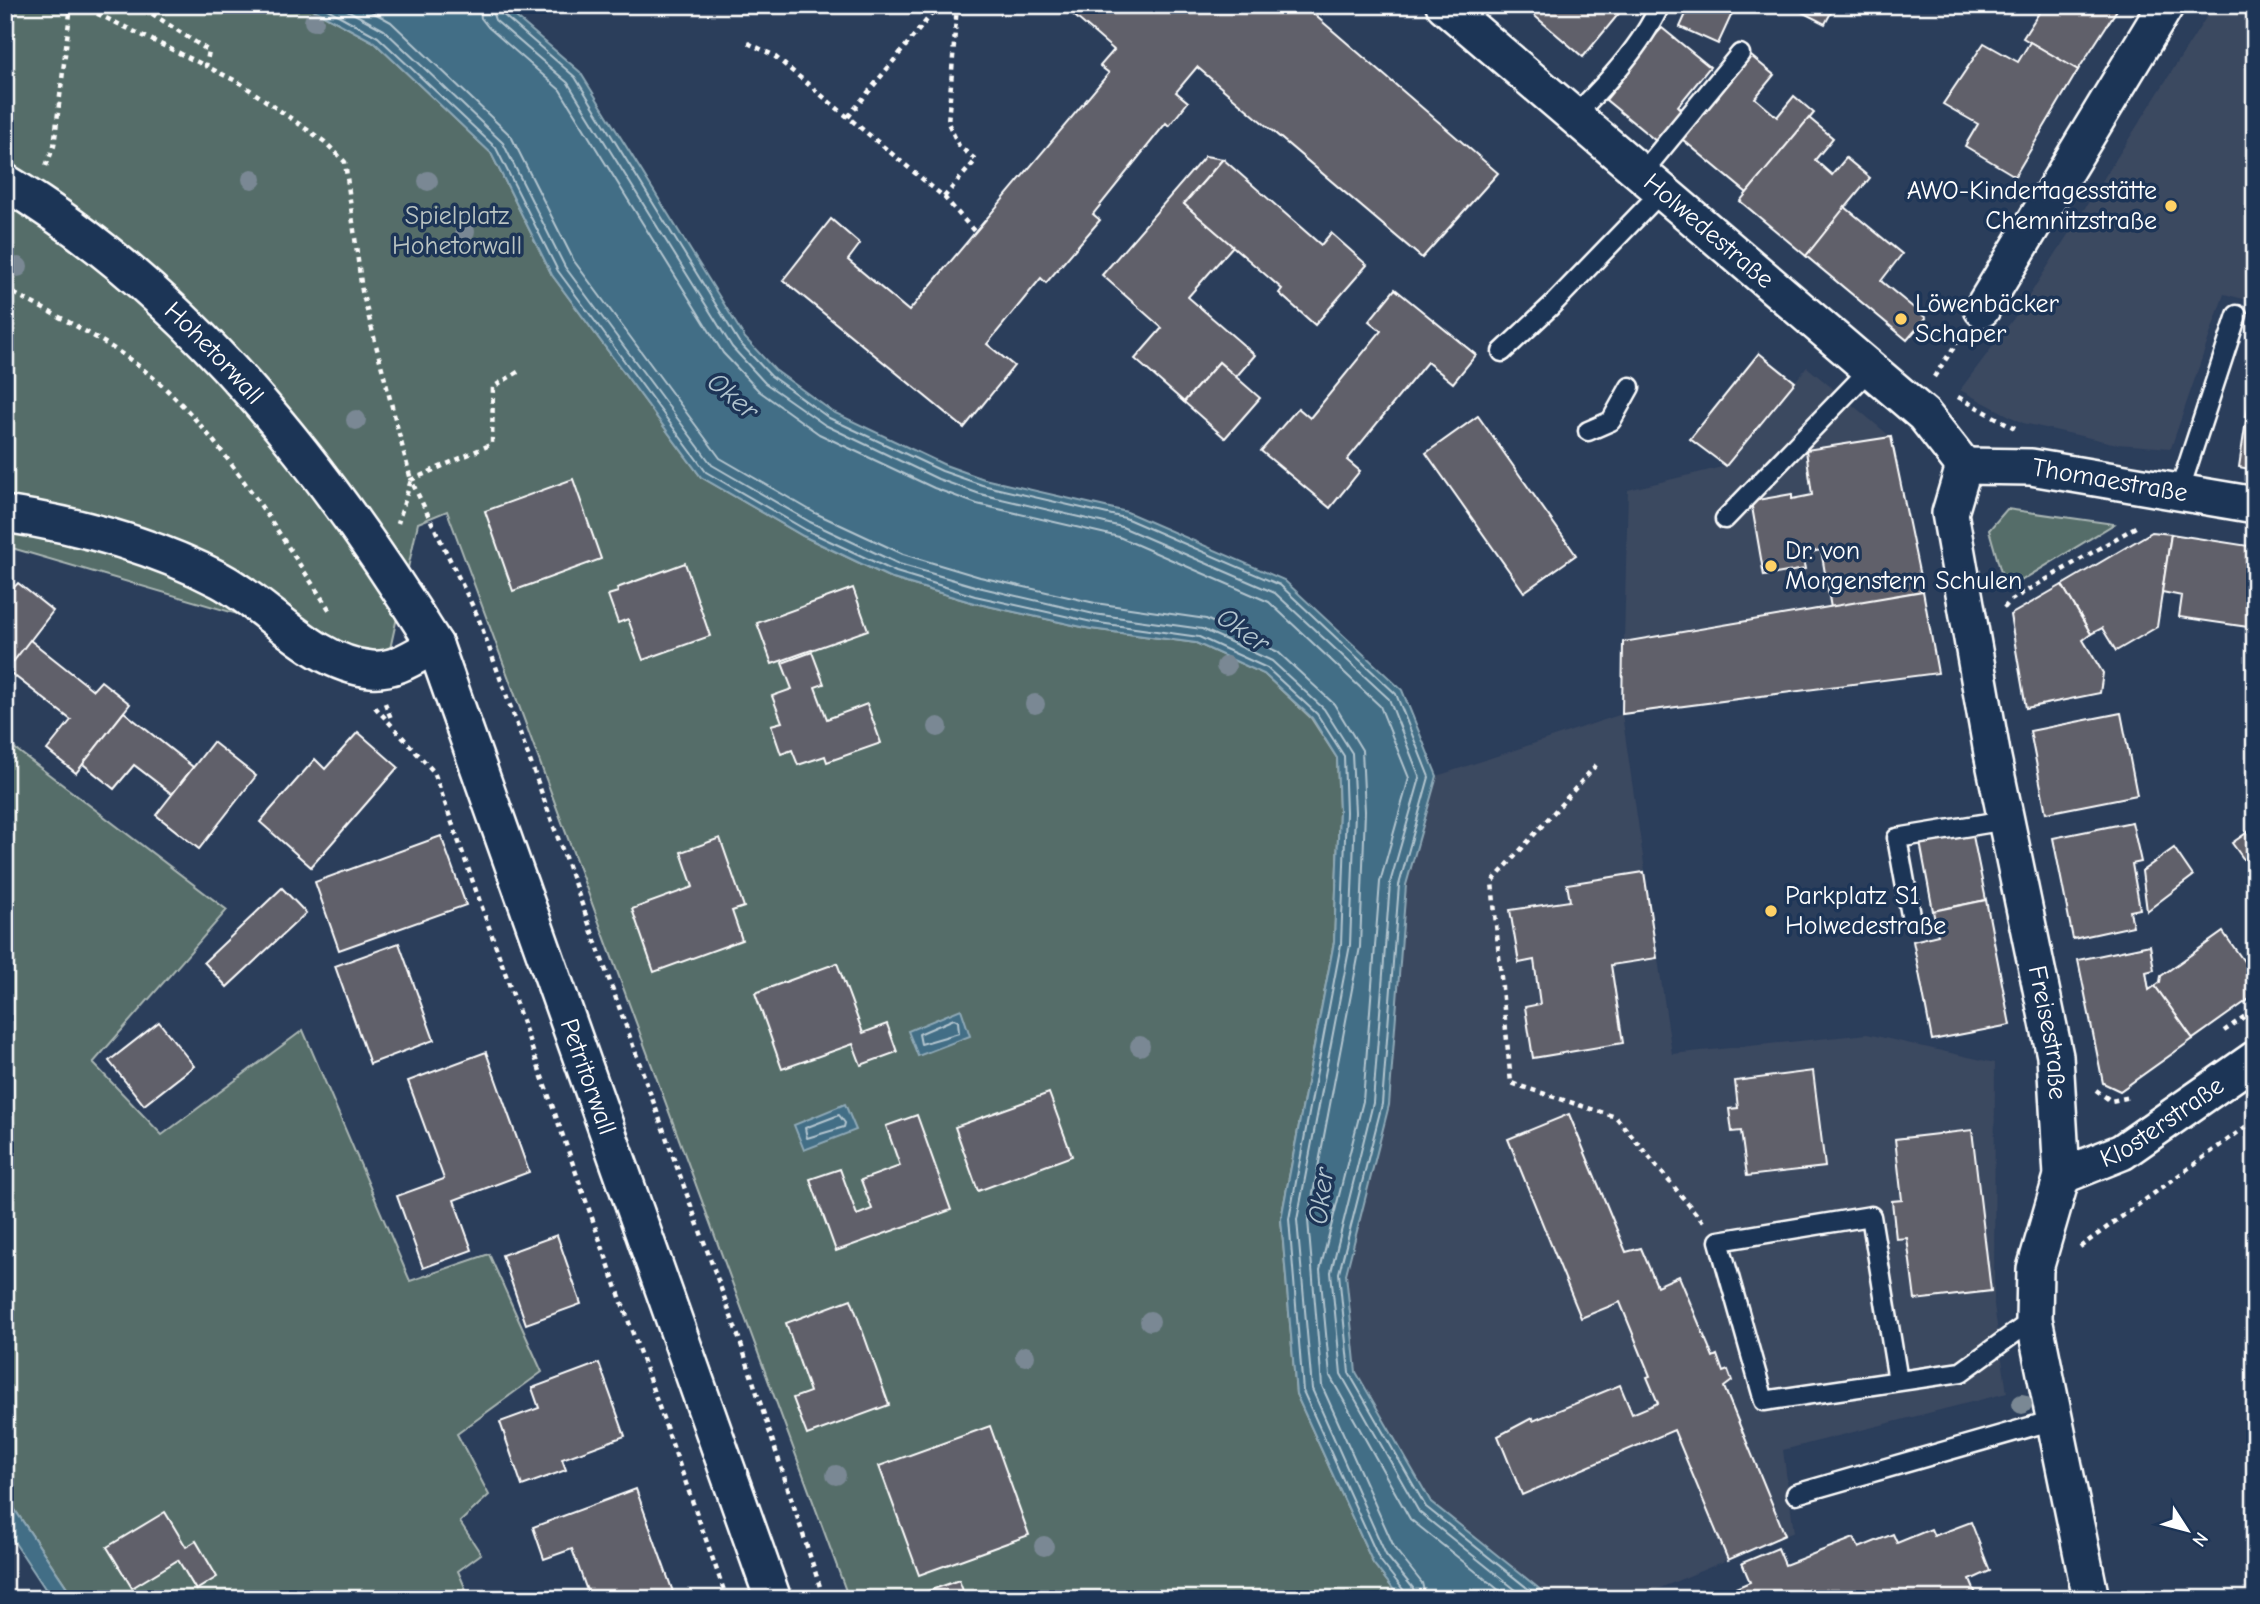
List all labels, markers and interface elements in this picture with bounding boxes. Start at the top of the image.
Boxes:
street label: Holwedestraße [1637,167,1780,295]
place label: AWO-Kindertagesstätte Chemnitzstraße [1907,176,2157,236]
marker: AWO-Kindertagesstätte Chemnitzstraße [2163,198,2179,214]
park label: Spielplatz Hohetorwall [392,201,522,261]
place label: Löwenbäcker Schaper [1915,289,2060,349]
street label: Hohetorwall [158,296,270,411]
marker: Löwenbäcker Schaper [1893,311,1909,327]
water label: Oker [701,366,766,428]
street label: Thomaestraße [2030,452,2190,508]
place label: Dr. von Morgenstern Schulen [1785,536,2022,596]
marker: Dr. von Morgenstern Schulen [1763,558,1779,574]
water label: Oker [1211,601,1277,660]
place label: Parkplatz S1 Holwedestraße [1785,881,1946,941]
marker: Parkplatz S1 Holwedestraße [1763,903,1779,919]
street label: Freisestraße [2022,963,2073,1101]
street label: Petritorwall [554,1015,622,1139]
street label: Klosterstraße [2096,1070,2230,1174]
water label: Oker [1302,1164,1341,1226]
north arrow [2152,1496,2222,1566]
text: N [2187,1528,2212,1551]

